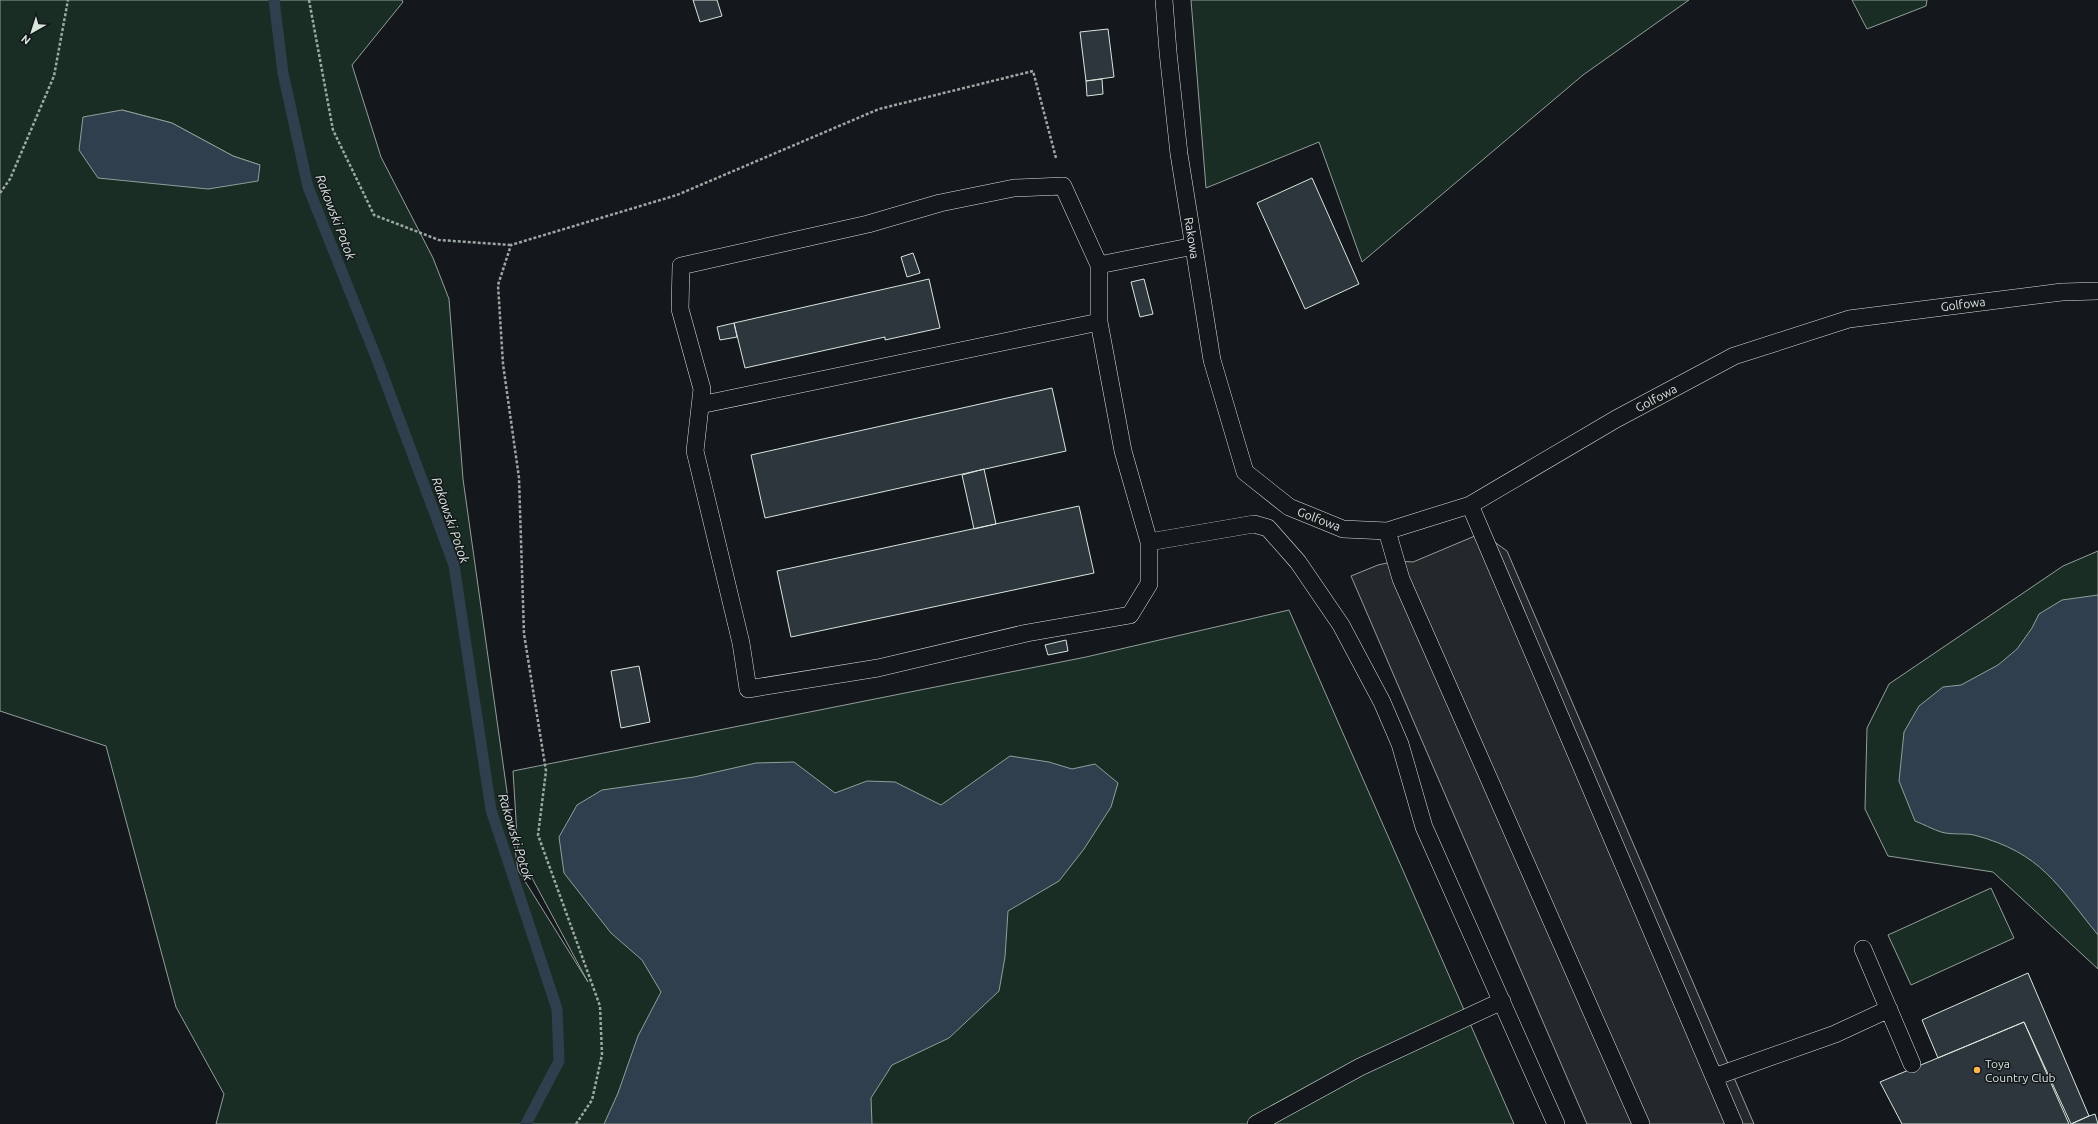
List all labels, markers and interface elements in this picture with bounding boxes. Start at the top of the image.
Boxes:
north arrow [12,12,52,52]
text: N [19,33,33,47]
water label: Rakowski Potok [313,172,359,262]
street label: Rakowa [1182,216,1202,260]
street label: Golfowa [1940,295,1986,313]
street label: Golfowa [1633,382,1679,414]
water label: Rakowski Potok [430,475,472,565]
street label: Golfowa [1296,505,1342,533]
water label: Rakowski Potok [496,792,536,882]
place label: Toya Country Club [1985,1057,2056,1084]
marker: Toya Country Club [1972,1065,1982,1075]

